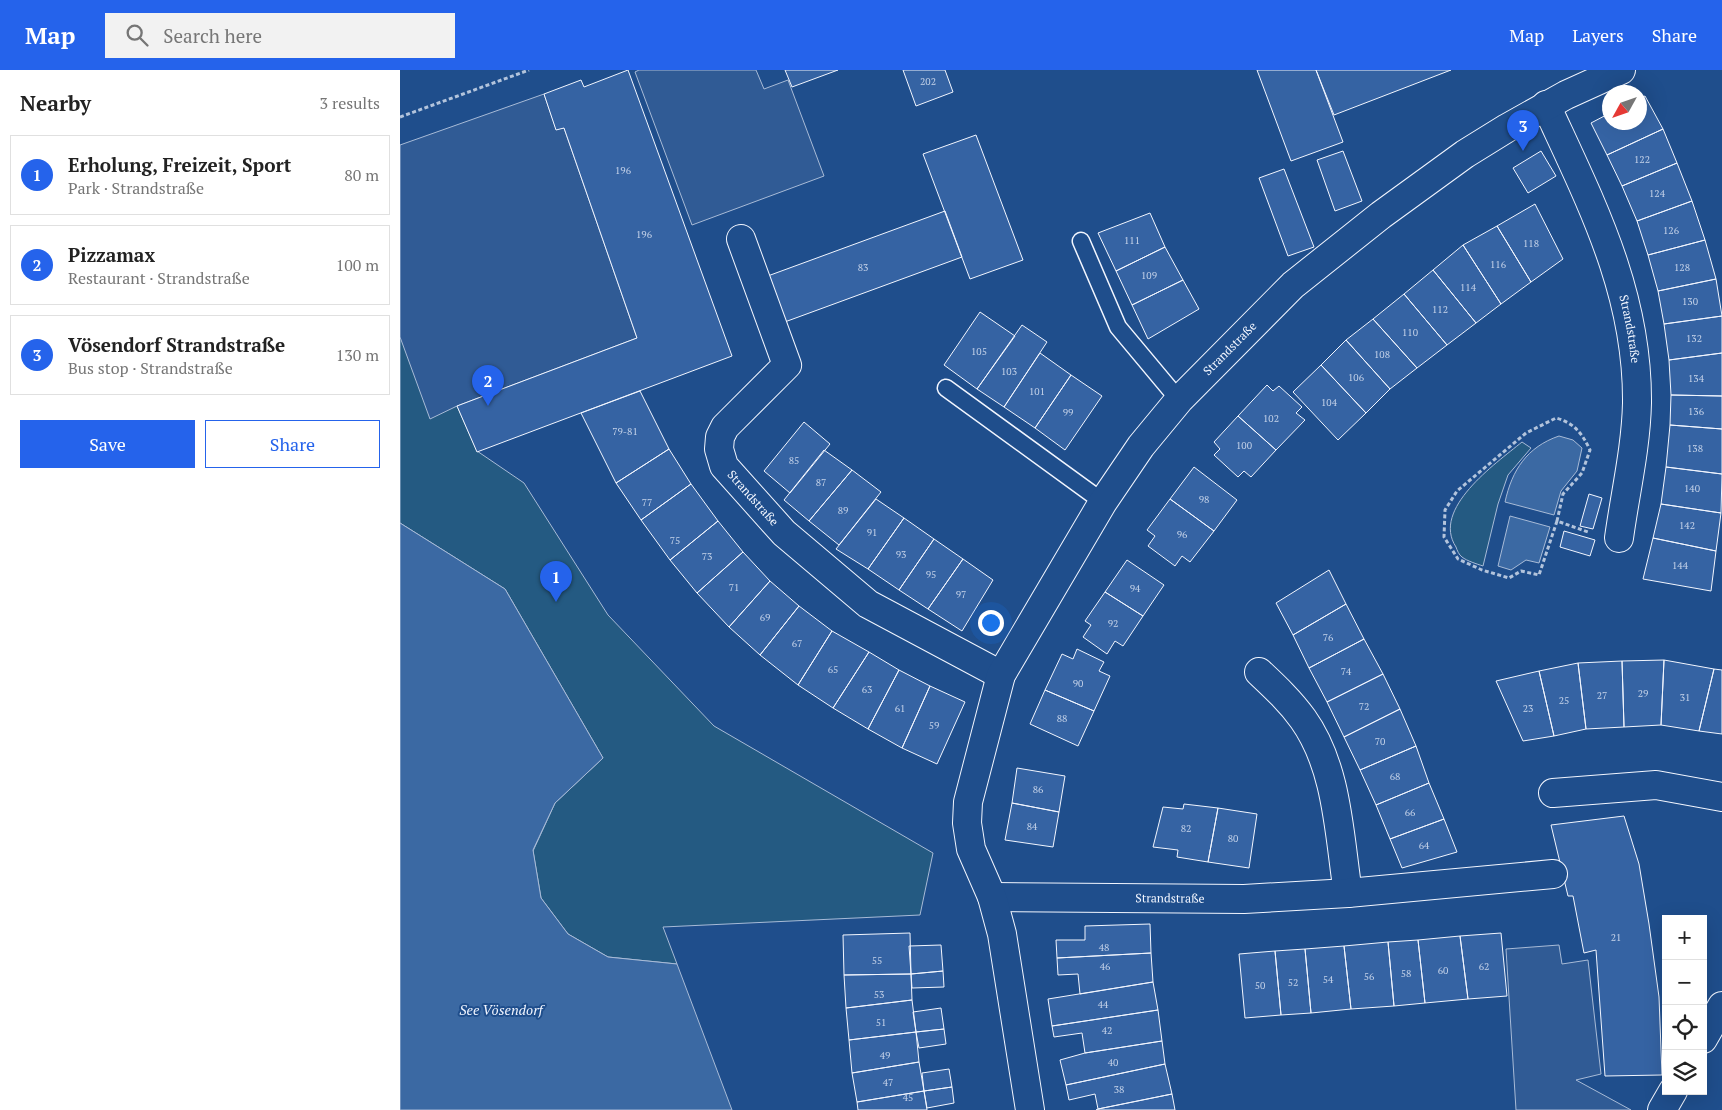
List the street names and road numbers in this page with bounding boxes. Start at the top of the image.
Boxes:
street label: Strandstraße [1616,293,1643,364]
street label: Strandstraße [1200,318,1259,378]
street label: Strandstraße [724,467,782,529]
street label: Strandstraße [1135,890,1205,906]

